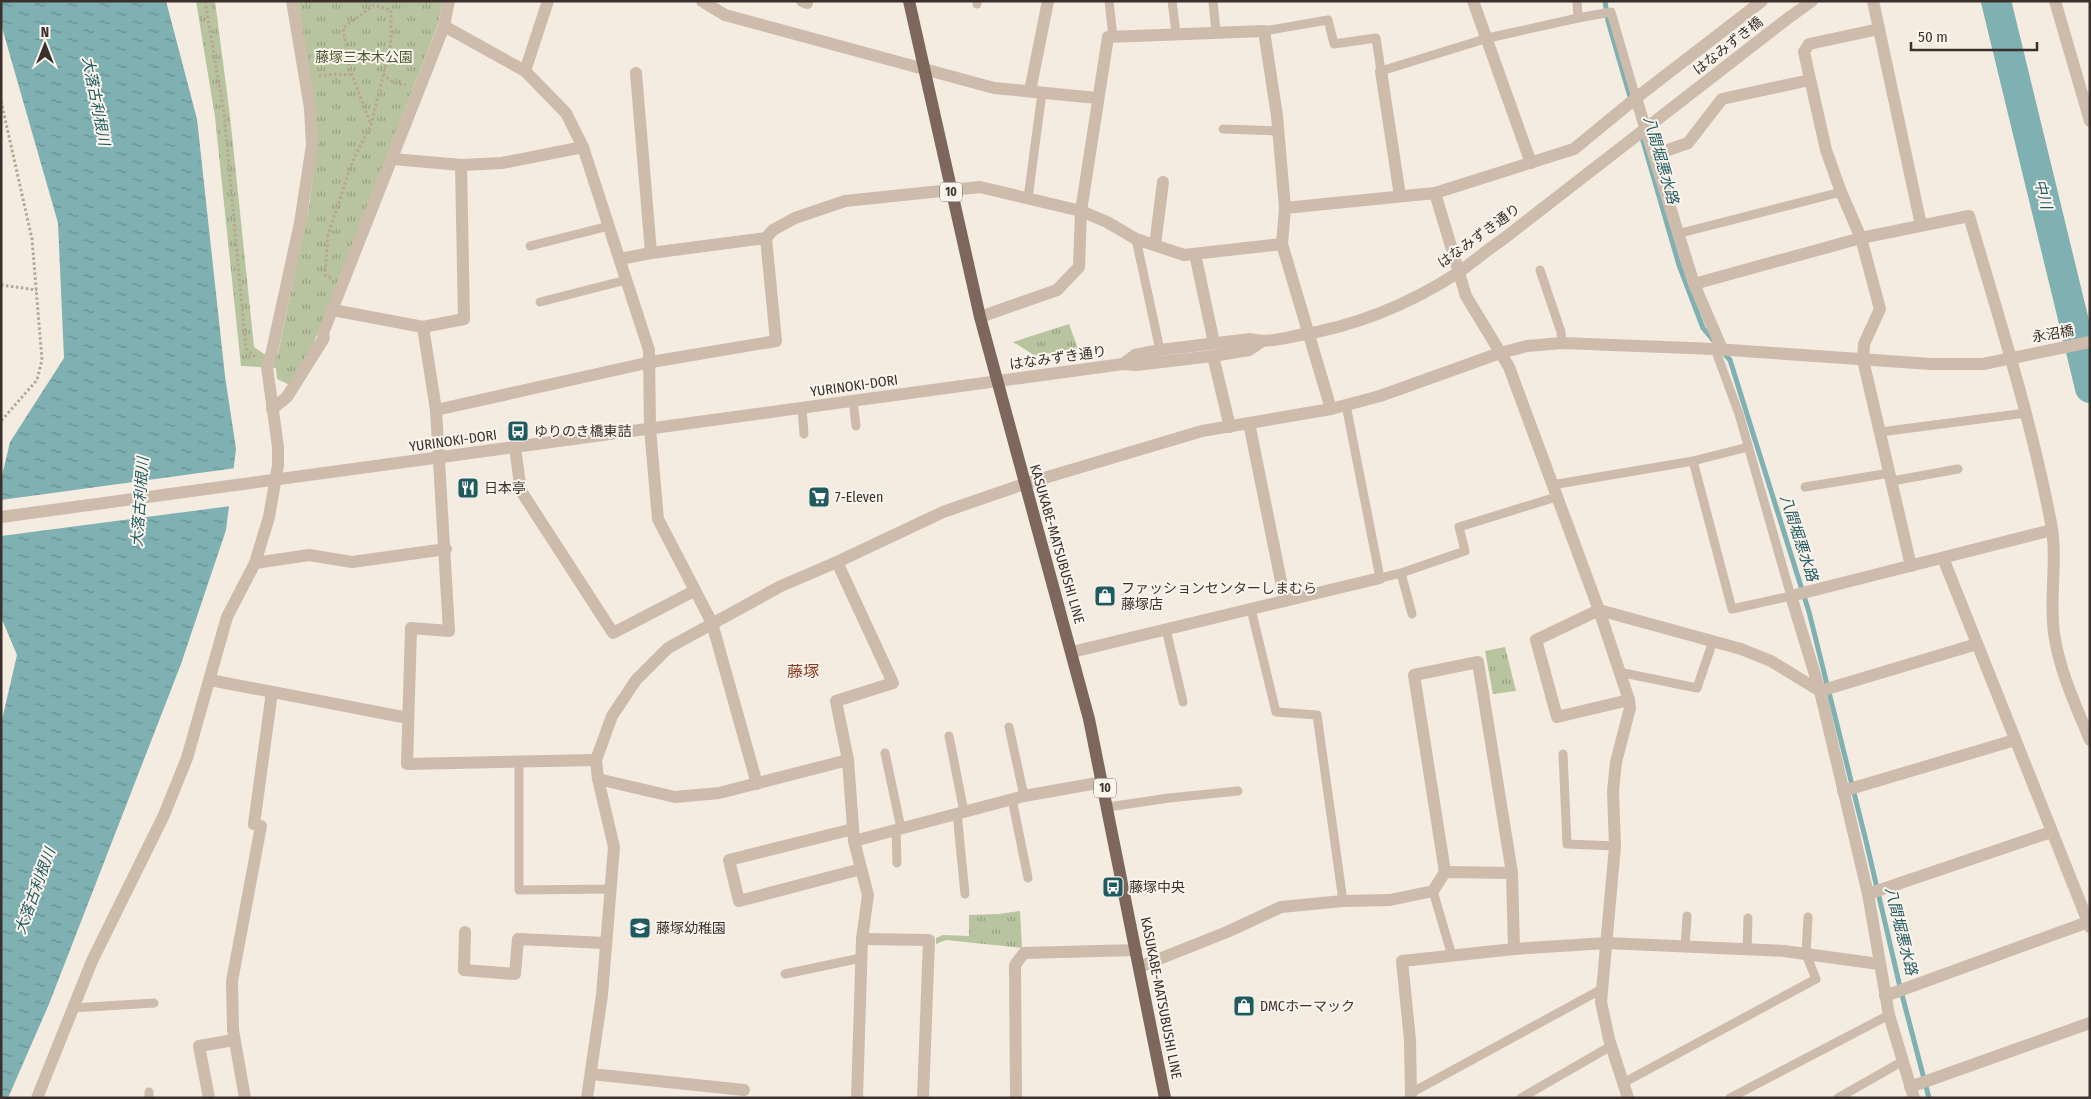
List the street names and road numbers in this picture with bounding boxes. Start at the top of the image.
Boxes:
street label: はなみずき橋 [1690,13,1766,79]
road number: 10 [940,182,962,202]
street label: はなみずき通り [1434,200,1524,272]
street label: 永沼橋 [2031,322,2075,346]
street label: はなみずき通り [1008,343,1108,373]
street label: YURINOKI-DORI [809,371,899,401]
street label: YURINOKI-DORI [408,426,498,456]
street label: KASUKABE-MATSUBUSHI LINE [1026,462,1088,626]
road number: 10 [1094,778,1116,798]
street label: KASUKABE-MATSUBUSHI LINE [1137,915,1185,1081]

